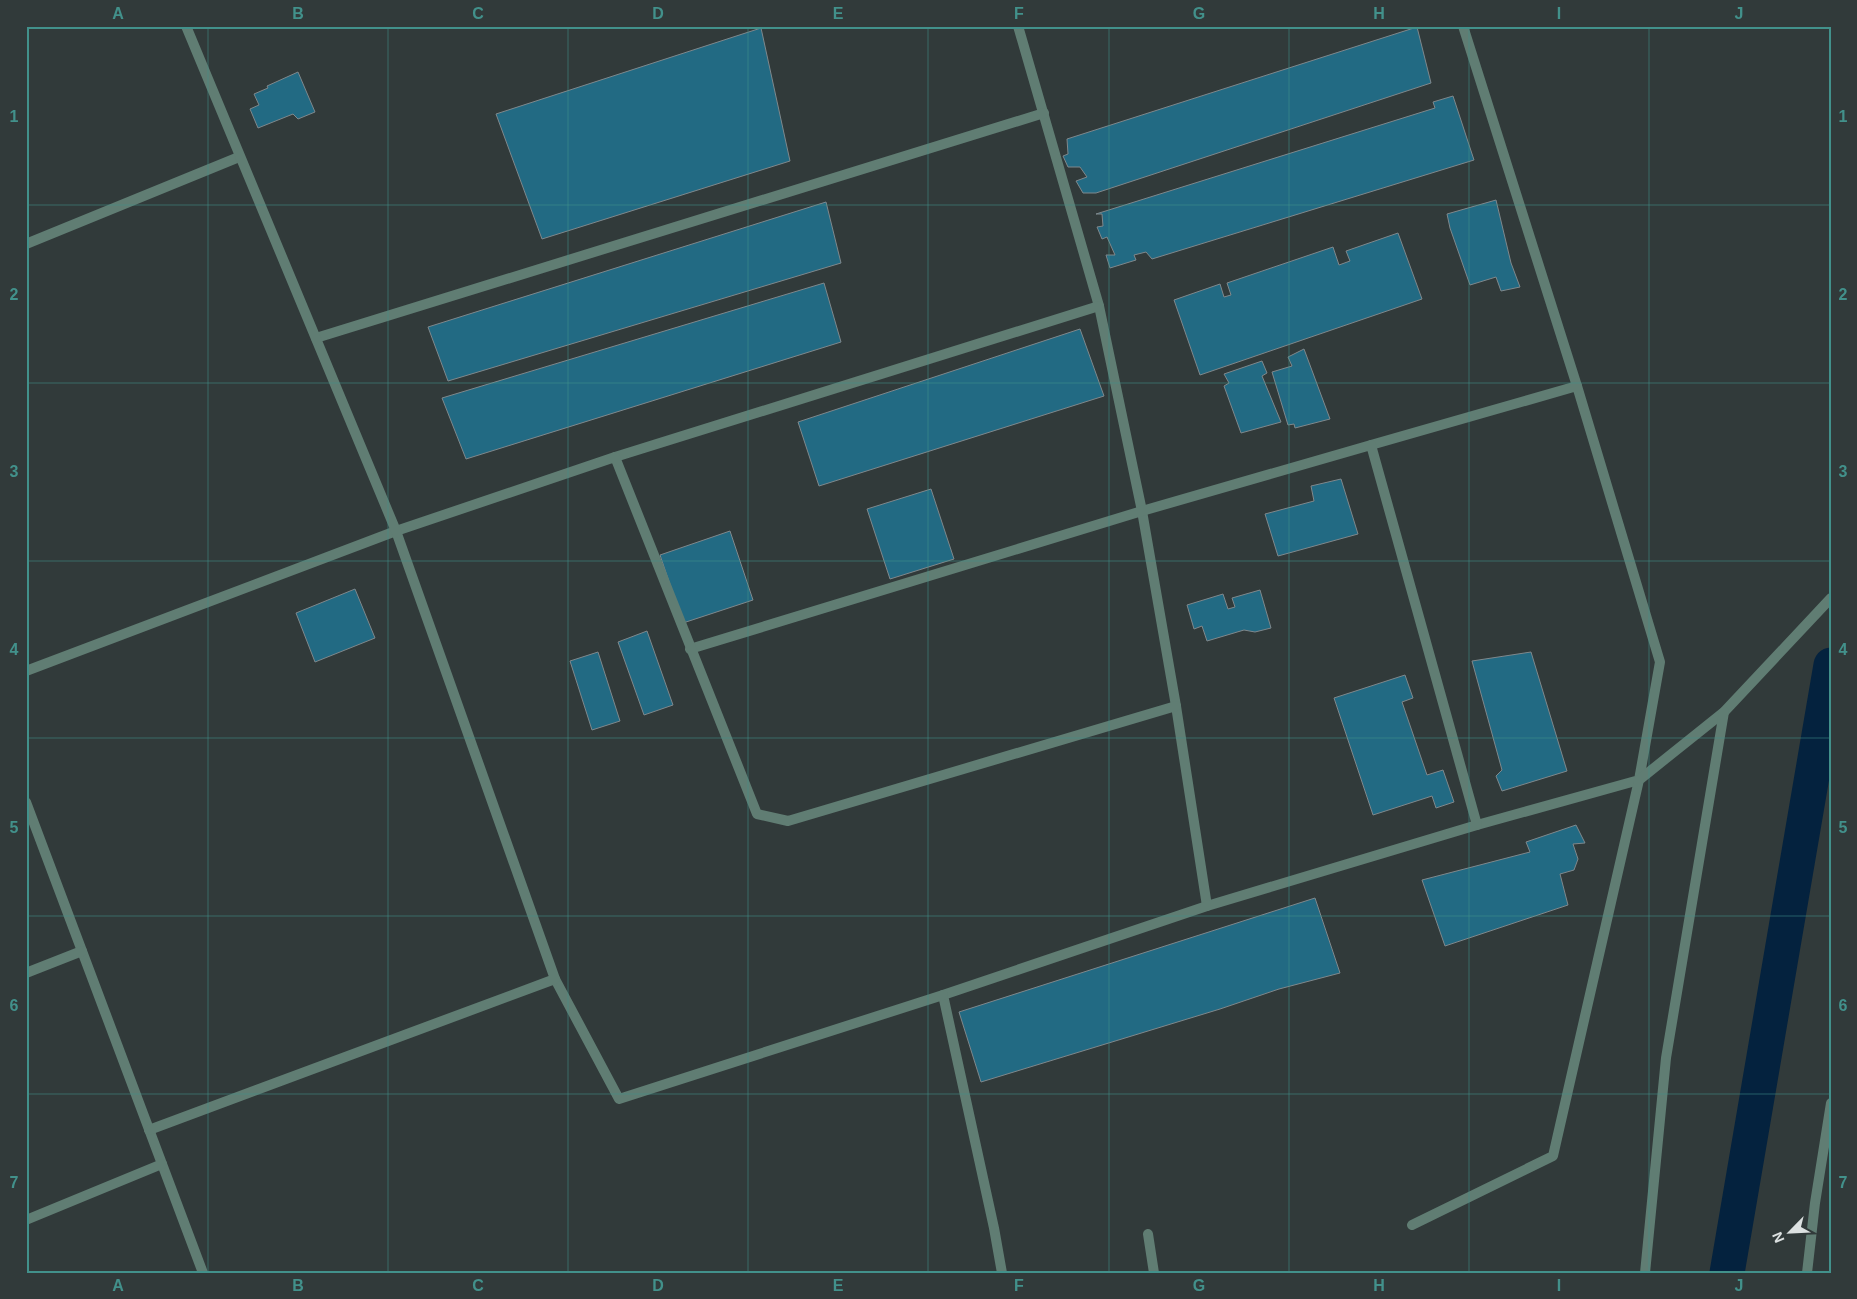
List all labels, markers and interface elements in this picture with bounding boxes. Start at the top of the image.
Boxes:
text: A [112,5,124,22]
text: B [292,5,304,22]
text: C [472,5,484,22]
text: D [652,5,664,22]
text: E [833,5,844,22]
text: F [1014,5,1024,22]
text: G [1193,5,1205,22]
text: H [1373,5,1385,22]
text: I [1557,5,1561,22]
text: J [1735,5,1743,22]
text: 1 [10,108,19,125]
text: 1 [1839,108,1848,125]
text: 2 [10,286,19,303]
text: 2 [1839,286,1848,303]
text: 3 [10,463,19,480]
text: 3 [1839,463,1848,480]
text: 4 [10,641,19,658]
text: 4 [1839,641,1848,658]
text: 5 [10,819,19,836]
text: 5 [1839,819,1848,836]
text: 6 [10,997,19,1014]
text: 6 [1839,997,1848,1014]
text: 7 [10,1174,19,1191]
text: 7 [1839,1174,1848,1191]
north arrow [1764,1206,1814,1256]
text: N [1769,1229,1787,1245]
text: A [112,1277,124,1294]
text: B [292,1277,304,1294]
text: C [472,1277,484,1294]
text: D [652,1277,664,1294]
text: E [833,1277,844,1294]
text: F [1014,1277,1024,1294]
text: G [1193,1277,1205,1294]
text: H [1373,1277,1385,1294]
text: I [1557,1277,1561,1294]
text: J [1735,1277,1743,1294]

